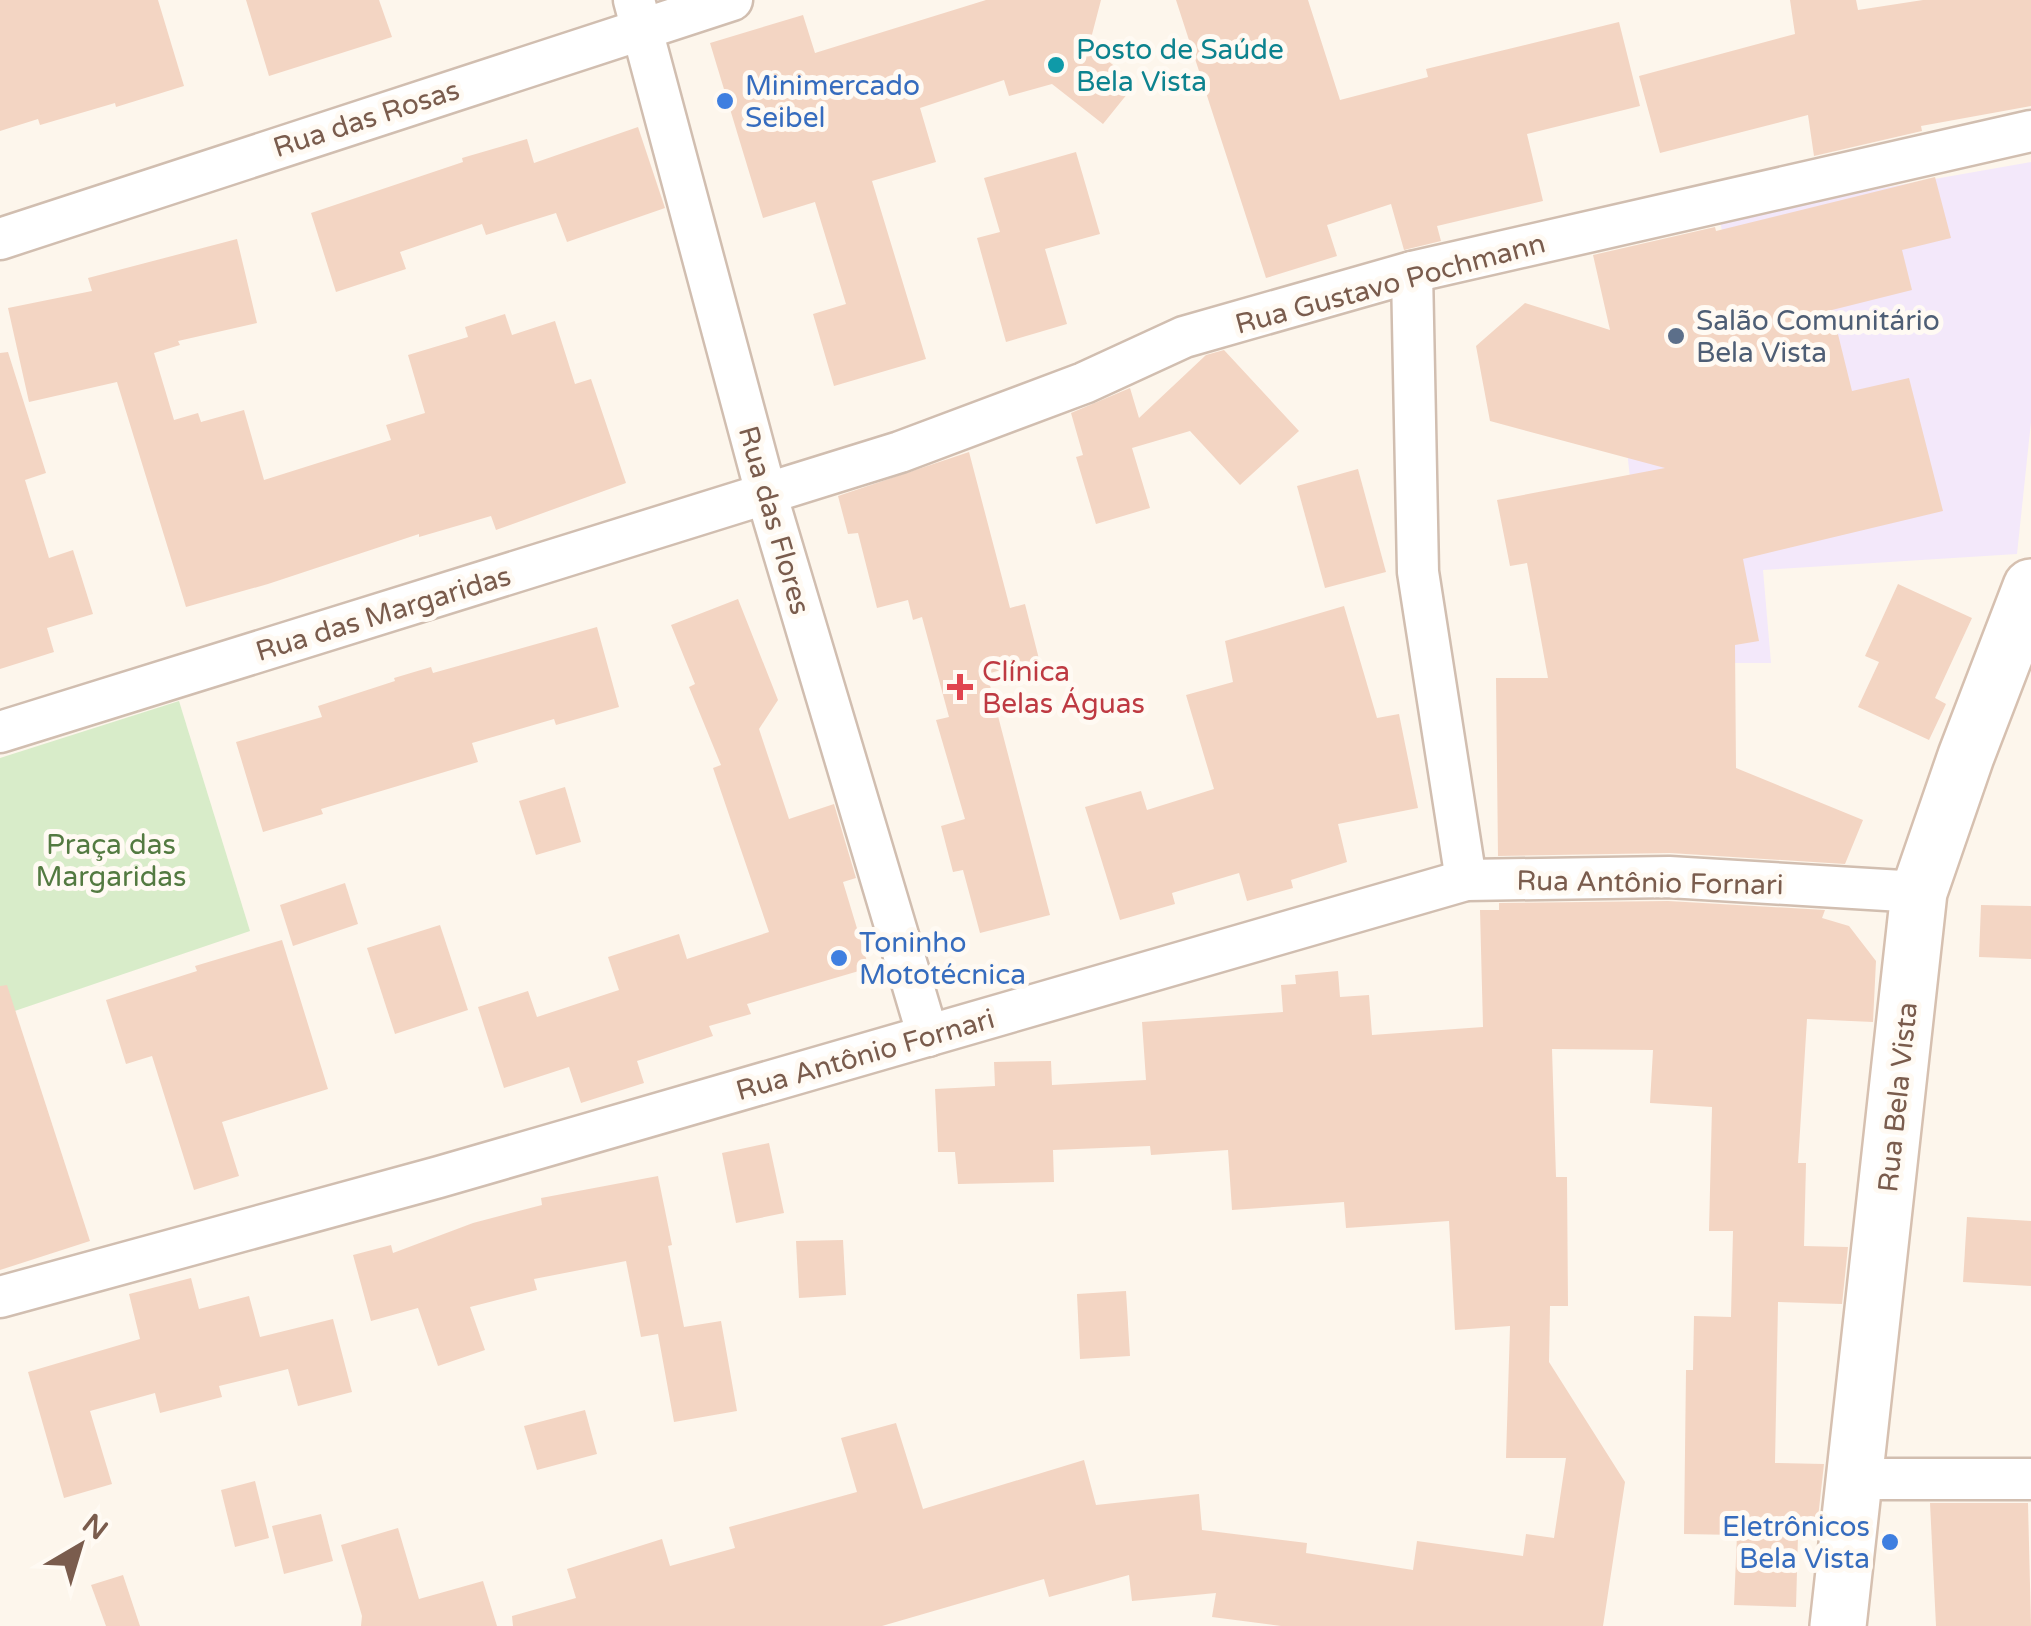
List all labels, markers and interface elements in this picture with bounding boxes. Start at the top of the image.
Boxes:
place label: Posto de Saúde Bela Vista [1076,33,1284,99]
marker: Posto de Saúde Bela Vista [1045,54,1067,76]
place label: Minimercado Seibel [745,69,920,135]
street label: Rua das Rosas [269,73,464,165]
marker: Minimercado Seibel [714,90,736,112]
street label: Rua Gustavo Pochmann [1231,226,1549,342]
place label: Salão Comunitário Bela Vista [1696,304,1940,370]
marker: Salão Comunitário Bela Vista [1665,325,1687,347]
street label: Rua das Flores [731,422,817,618]
street label: Rua das Margaridas [252,559,515,669]
place label: Clínica Belas Águas [982,655,1145,721]
marker: Clínica Belas Águas [947,674,973,700]
park label: Praça das Margaridas [35,828,187,894]
street label: Rua Antônio Fornari [1516,864,1784,902]
place label: Toninho Mototécnica [859,926,1026,992]
marker: Toninho Mototécnica [828,947,850,969]
street label: Rua Bela Vista [1871,1000,1925,1194]
street label: Rua Antônio Fornari [732,1002,999,1108]
north arrow [30,1496,130,1596]
text: N [75,1507,114,1547]
place label: Eletrônicos Bela Vista [1722,1510,1870,1576]
marker: Eletrônicos Bela Vista [1879,1531,1901,1553]

